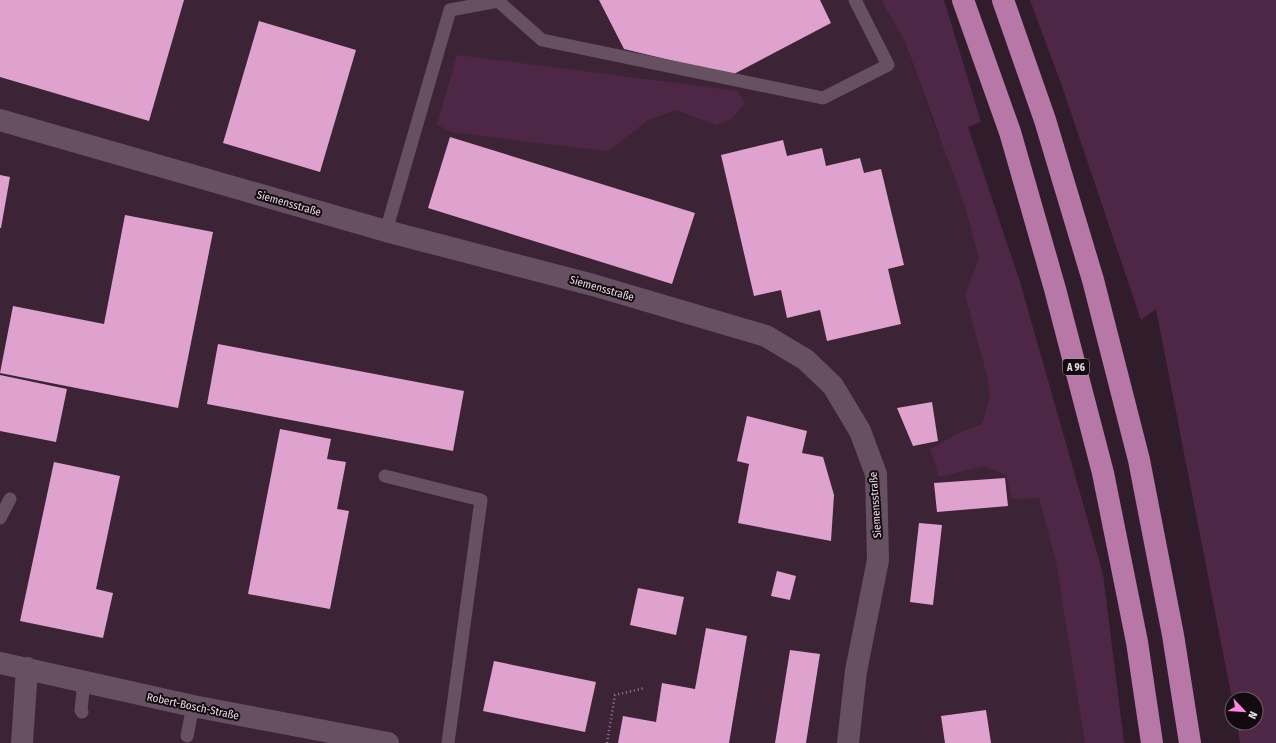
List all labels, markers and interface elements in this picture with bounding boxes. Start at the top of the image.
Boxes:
street label: Siemensstraße [255,188,323,219]
street label: Siemensstraße [568,273,636,304]
road number: A 96 [1063,359,1089,375]
street label: Siemensstraße [867,471,884,539]
street label: Robert-Bosch-Straße [146,690,240,723]
north arrow [1224,691,1264,731]
text: N [1245,709,1260,721]

